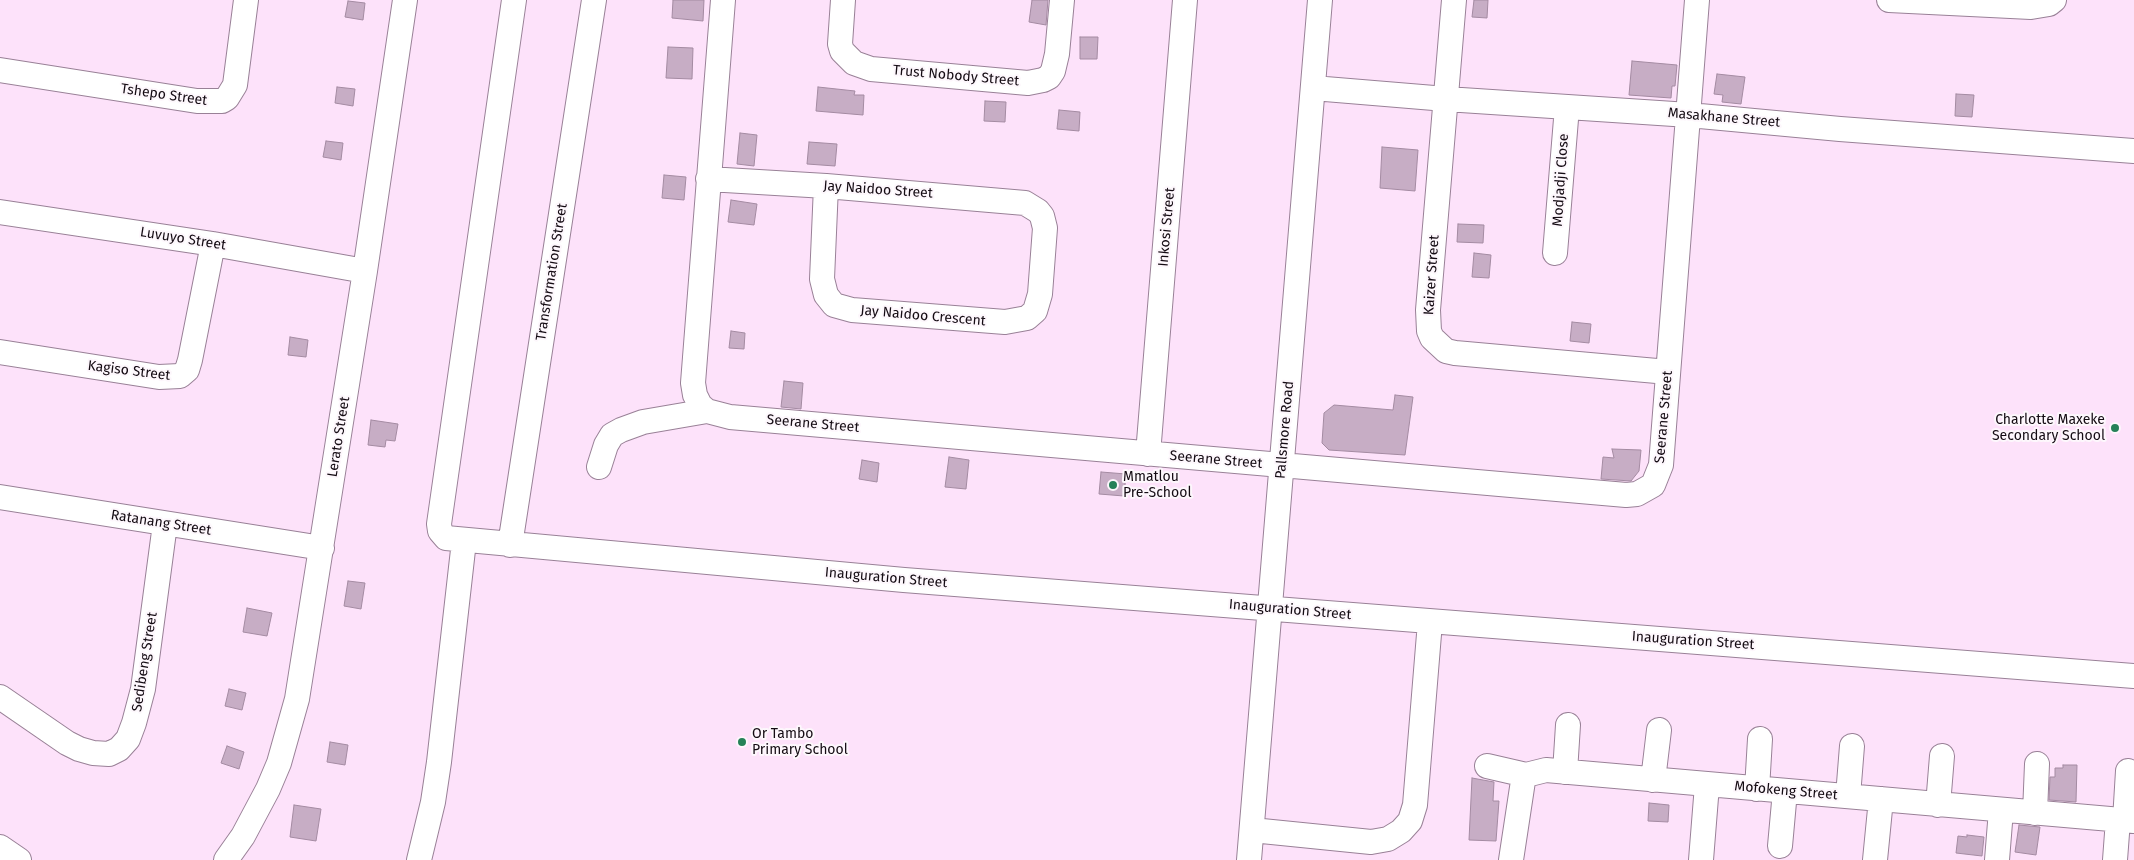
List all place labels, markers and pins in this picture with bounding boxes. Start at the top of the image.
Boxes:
place label: Charlotte Maxeke Secondary School [1992,412,2105,444]
marker: Charlotte Maxeke Secondary School [2109,422,2121,434]
place label: Mmatlou Pre-School [1123,469,1192,502]
marker: Mmatlou Pre-School [1107,479,1119,491]
place label: Or Tambo Primary School [752,726,848,759]
marker: Or Tambo Primary School [736,736,748,748]

